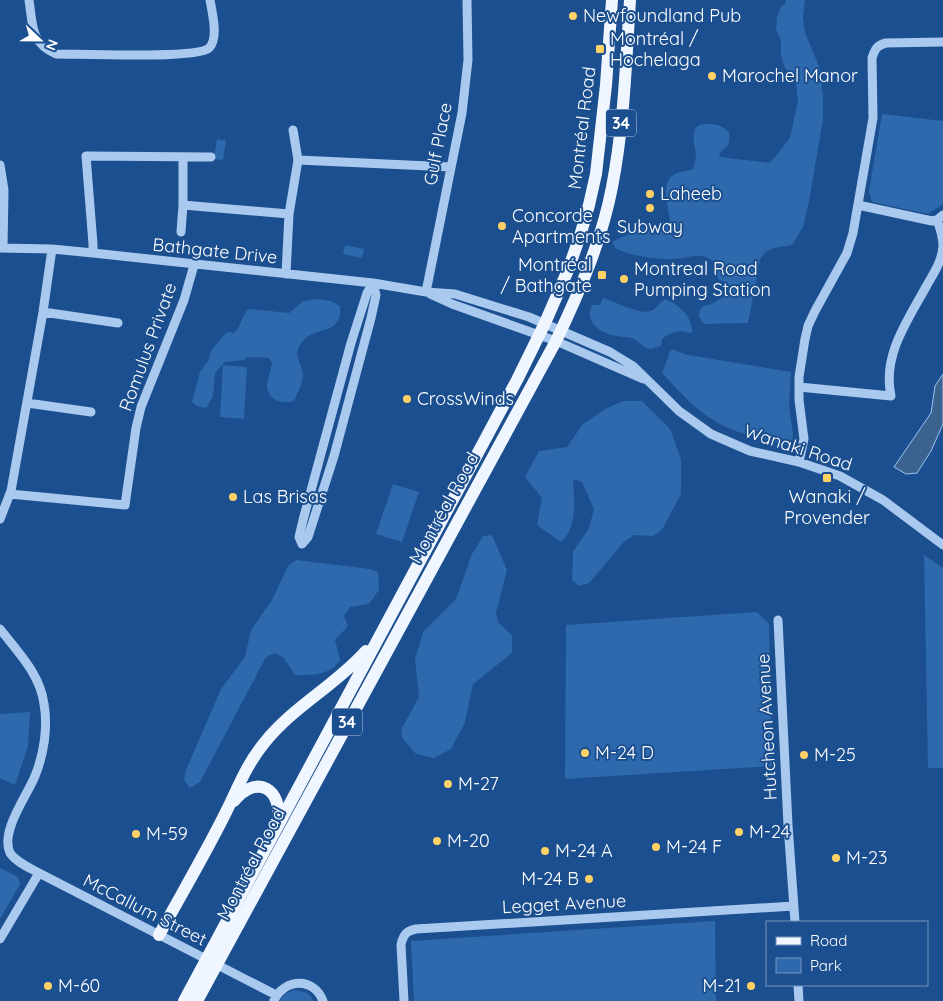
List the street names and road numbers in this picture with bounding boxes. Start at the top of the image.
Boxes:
street label: Montréal Road [563,65,600,191]
street label: Gulf Place [418,101,457,187]
road number: 34 [606,110,636,136]
street label: Bathgate Drive [151,233,279,268]
street label: Romulus Private [114,279,181,414]
street label: Wanaki Road [741,419,855,476]
street label: Montréal Road [404,448,484,567]
street label: Hutcheon Avenue [751,653,782,801]
road number: 34 [332,709,362,736]
street label: Montréal Road [211,804,290,924]
street label: McCallum Street [79,868,211,951]
street label: Legget Avenue [501,889,627,918]

